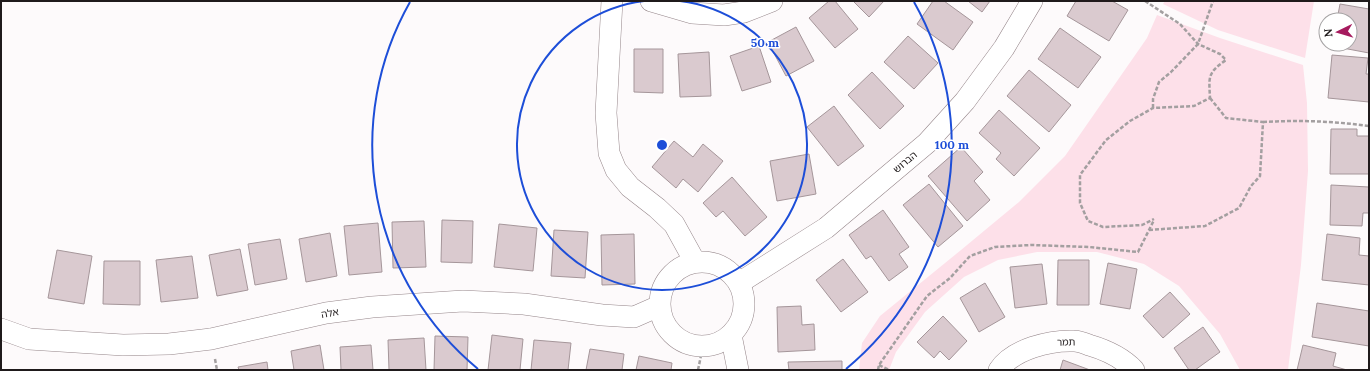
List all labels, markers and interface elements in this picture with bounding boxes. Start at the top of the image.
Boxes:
north arrow [1318,12,1358,52]
text: N [1321,28,1335,38]
text: 50 m [751,35,779,50]
text: 100 m [935,137,969,152]
centre of rings [655,138,669,152]
street label: הברוש [890,148,920,176]
street label: אלה [320,305,340,321]
street label: תמר [1057,335,1075,349]

